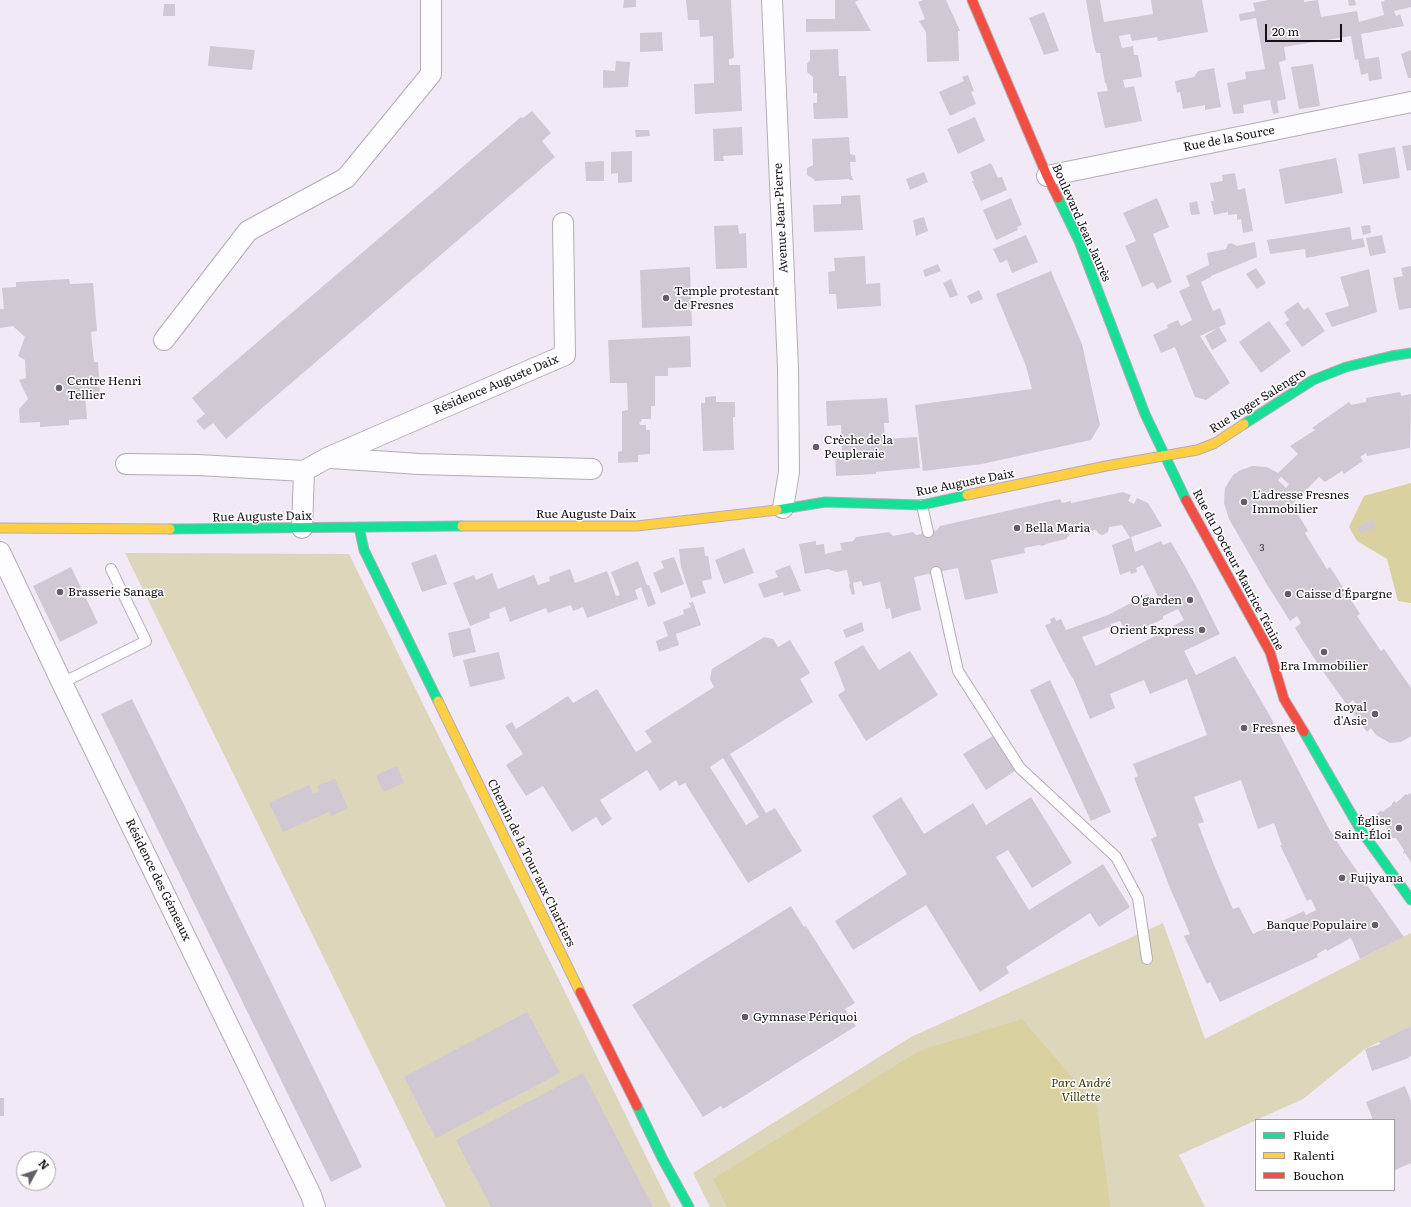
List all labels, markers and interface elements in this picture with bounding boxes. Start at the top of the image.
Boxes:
scale bar [1267,16,1344,42]
text: 20 m [1272,22,1299,40]
street label: Rue de la Source [1182,123,1276,155]
street label: Boulevard Jean Jaurès [1049,162,1113,284]
street label: Avenue Jean-Pierre [771,163,791,273]
place label: Temple protestant de Fresnes [674,284,779,312]
marker: Temple protestant de Fresnes [661,293,671,303]
street label: Résidence Auguste Daix [431,352,561,418]
street label: Rue Roger Salengro [1207,365,1309,437]
place label: Centre Henri Tellier [67,374,141,402]
marker: Centre Henri Tellier [54,383,64,393]
place label: Crèche de la Peupleraie [824,433,893,461]
marker: Crèche de la Peupleraie [811,442,821,452]
street label: Rue Auguste Daix [915,466,1015,500]
street label: Rue du Docteur Maurice Ténine [1189,487,1287,653]
place label: L'adresse Fresnes Immobilier [1252,488,1349,516]
marker: L'adresse Fresnes Immobilier [1239,497,1249,507]
street label: Rue Auguste Daix [536,507,636,521]
street label: Rue Auguste Daix [212,509,312,525]
place label: Bella Maria [1025,521,1090,535]
marker: Bella Maria [1012,523,1022,533]
house number: 3 [1259,542,1265,554]
place label: Brasserie Sanaga [68,585,164,599]
marker: Brasserie Sanaga [55,587,65,597]
place label: Caisse d'Épargne [1296,587,1392,601]
marker: Caisse d'Épargne [1283,589,1293,599]
place label: O'garden [1131,593,1182,607]
marker: O'garden [1185,595,1195,605]
place label: Orient Express [1110,623,1194,637]
marker: Orient Express [1197,625,1207,635]
marker: Era Immobilier [1319,647,1329,657]
place label: Era Immobilier [1280,659,1368,673]
place label: Royal d'Asie [1333,700,1367,728]
marker: Royal d'Asie [1370,709,1380,719]
place label: Fresnes [1252,721,1296,735]
marker: Fresnes [1239,723,1249,733]
street label: Chemin de la Tour aux Chartiers [484,777,578,949]
place label: Église Saint-Éloi [1334,814,1391,842]
street label: Résidence des Gémeaux [122,817,194,943]
marker: Église Saint-Éloi [1394,823,1404,833]
place label: Fujiyama [1350,871,1403,885]
marker: Fujiyama [1337,873,1347,883]
place label: Banque Populaire [1266,918,1367,932]
marker: Banque Populaire [1370,920,1380,930]
place label: Gymnase Périquoi [753,1010,857,1024]
marker: Gymnase Périquoi [740,1012,750,1022]
park label: Parc André Villette [1051,1076,1111,1104]
legend [1255,1119,1395,1191]
text: Fluide [1293,1126,1329,1144]
text: Ralenti [1293,1146,1334,1164]
north arrow [16,1151,56,1191]
text: N [35,1155,54,1173]
text: Bouchon [1293,1166,1344,1184]

